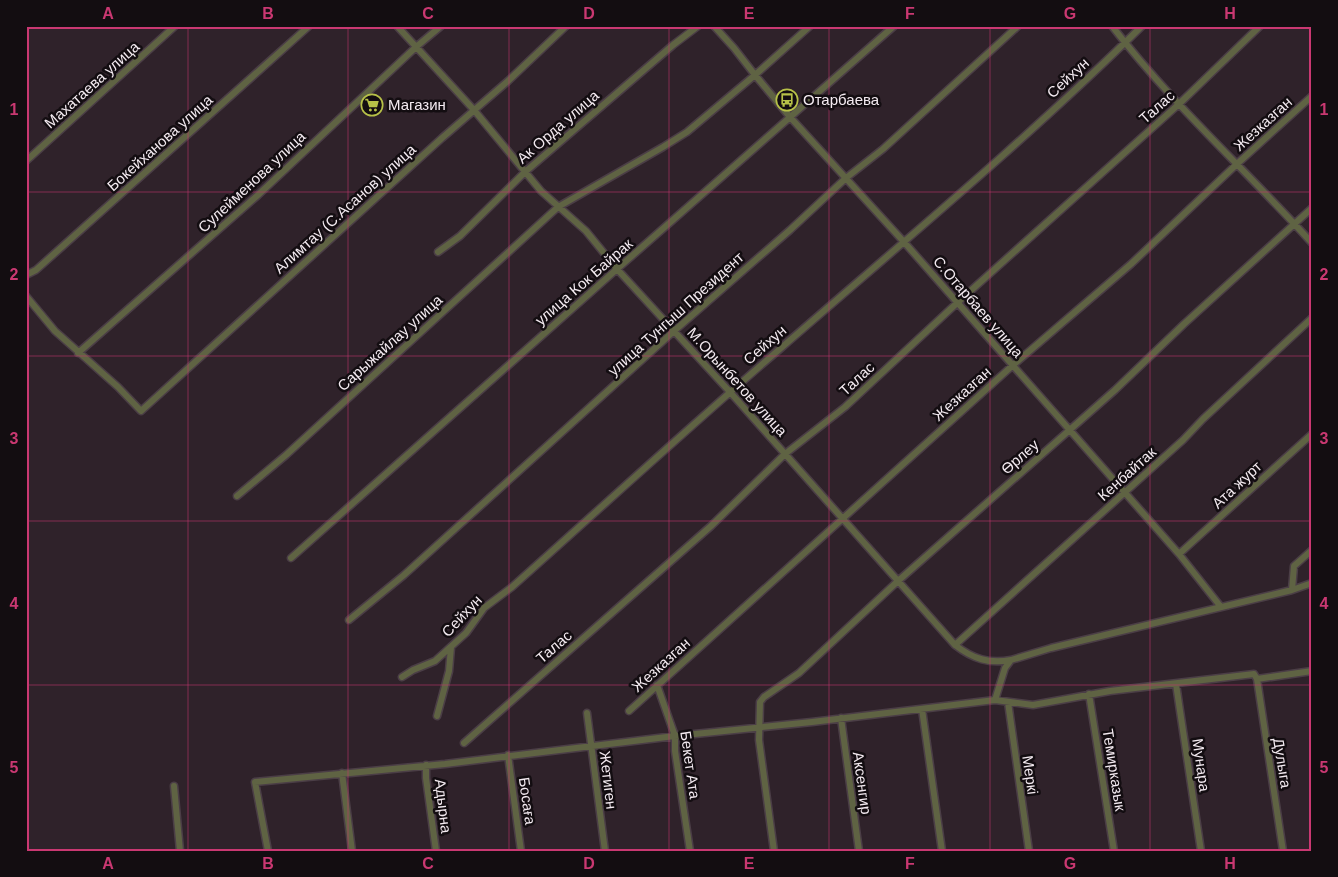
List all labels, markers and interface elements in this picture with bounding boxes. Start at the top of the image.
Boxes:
text: A [102,5,114,22]
text: B [262,5,274,22]
text: C [422,5,434,22]
text: D [583,5,595,22]
text: E [744,5,755,22]
text: F [905,5,915,22]
text: G [1064,5,1076,22]
text: H [1224,5,1236,22]
street label: Махатаева улица [41,37,143,132]
street label: Сейхун [1043,54,1092,101]
street label: Ак Орда улица [513,86,603,167]
street label: Талас [1136,86,1178,127]
bus stop icon: Отарбаева [775,88,799,112]
street label: Бокейханова улица [104,91,216,194]
place label: Отарбаева [803,91,880,108]
supermarket icon: Магазин [360,93,384,117]
street label: Жезказган [1230,93,1295,154]
place label: Магазин [388,96,446,113]
text: 1 [10,101,19,118]
text: 1 [1320,101,1329,118]
street label: Сулейменова улица [195,127,309,236]
street label: Алимтау (С.Асанов) улица [270,140,420,277]
street label: улица Кок Байрак [532,235,636,328]
street label: улица Тунгыш Президент [604,248,747,379]
street label: С.Отарбаев улица [930,253,1027,361]
text: 2 [10,266,19,283]
text: 2 [1320,266,1329,283]
street label: Сарыжайлау улица [334,291,446,394]
street label: Сейхун [740,322,789,368]
street label: М.Орынбетов улица [684,324,791,440]
street label: Талас [836,358,878,399]
street label: Жезказган [929,363,994,424]
text: 3 [10,430,19,447]
text: 3 [1320,430,1329,447]
street label: Өрлеу [998,435,1042,477]
street label: Кенбайтак [1094,443,1159,504]
street label: Ата журт [1208,457,1265,512]
street label: Сейхун [438,591,485,640]
text: 4 [10,595,19,612]
text: 4 [1320,595,1329,612]
street label: Талас [532,626,575,667]
street label: Жезказган [628,634,693,695]
street label: Темирказык [1100,728,1129,813]
street label: Бекет Ата [677,730,704,801]
street label: Мунара [1189,737,1214,793]
street label: Дулыга [1270,737,1295,790]
street label: Жетиген [596,750,620,810]
street label: Аксенгир [850,751,875,815]
street label: Меркі [1019,754,1042,796]
text: 5 [10,759,19,776]
text: 5 [1320,759,1329,776]
street label: Босаға [516,776,539,826]
street label: Адырна [432,778,455,835]
text: A [102,855,114,872]
text: B [262,855,274,872]
text: C [422,855,434,872]
text: D [583,855,595,872]
text: E [744,855,755,872]
text: F [905,855,915,872]
text: G [1064,855,1076,872]
text: H [1224,855,1236,872]

